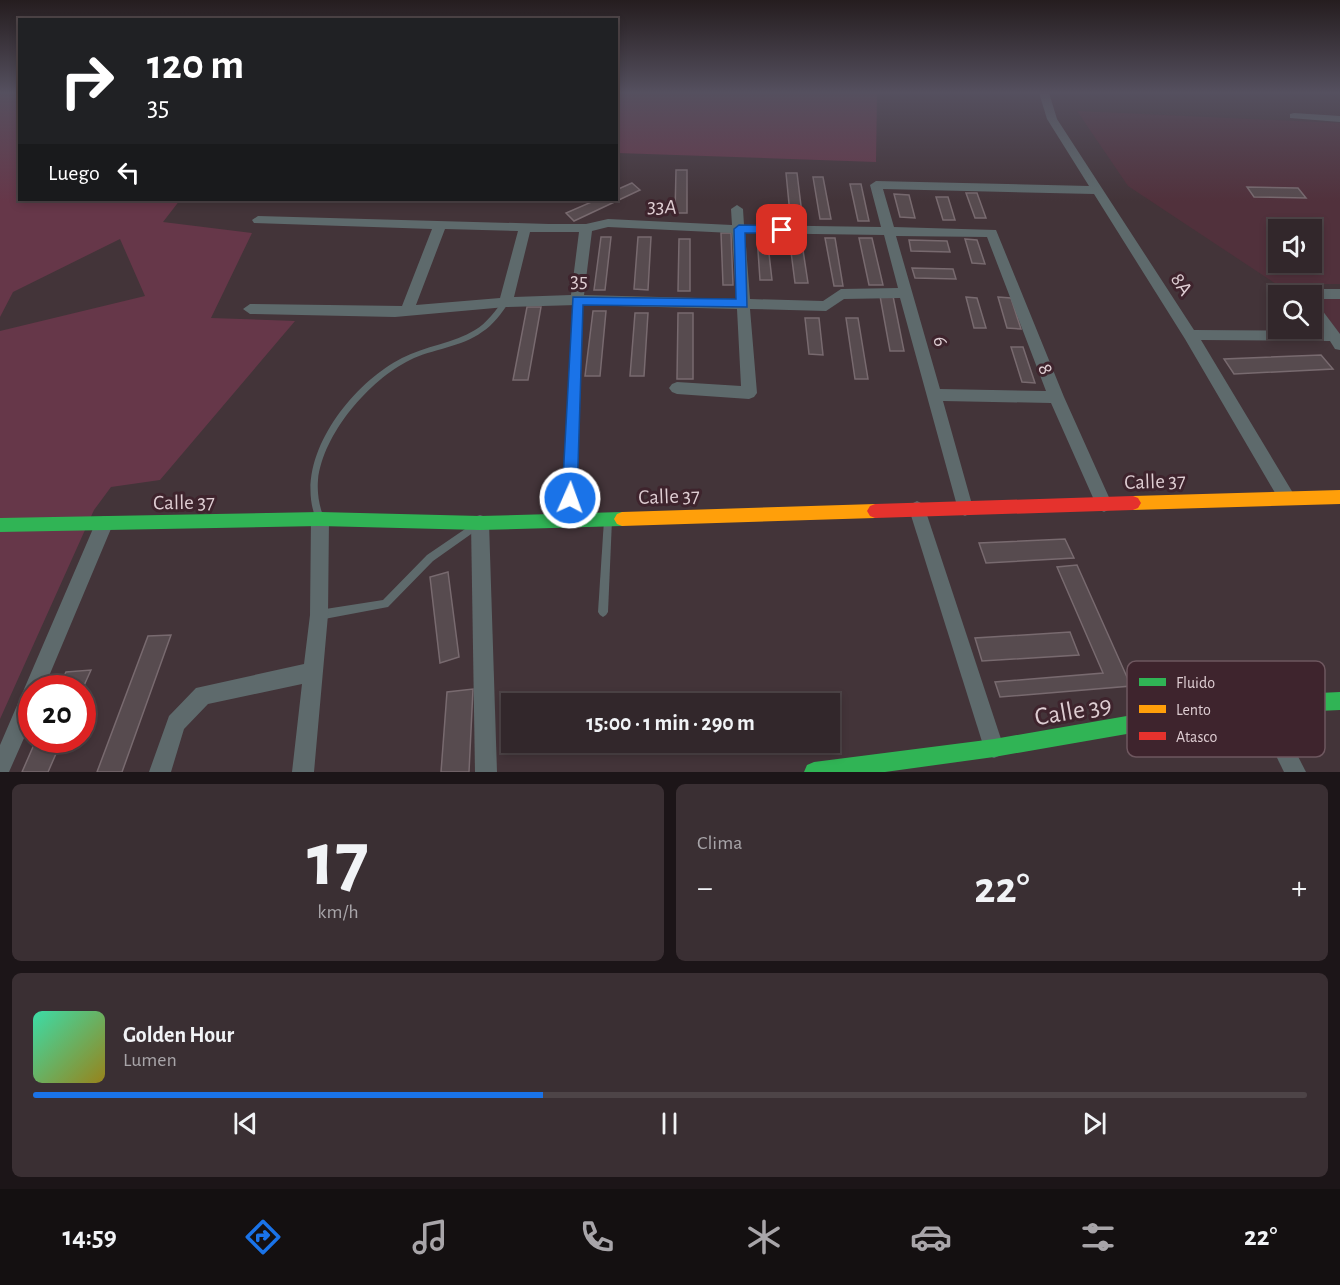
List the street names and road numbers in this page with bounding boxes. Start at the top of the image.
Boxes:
street label: 33A [647,195,677,218]
street label: 8A [1167,269,1196,299]
street label: 35 [570,270,588,291]
street label: 6 [929,333,952,349]
street label: 8 [1034,361,1057,378]
street label: Calle 37 [1124,470,1186,493]
street label: Calle 37 [638,485,700,508]
street label: Calle 37 [153,491,215,514]
street label: Calle 39 [1033,691,1114,731]

